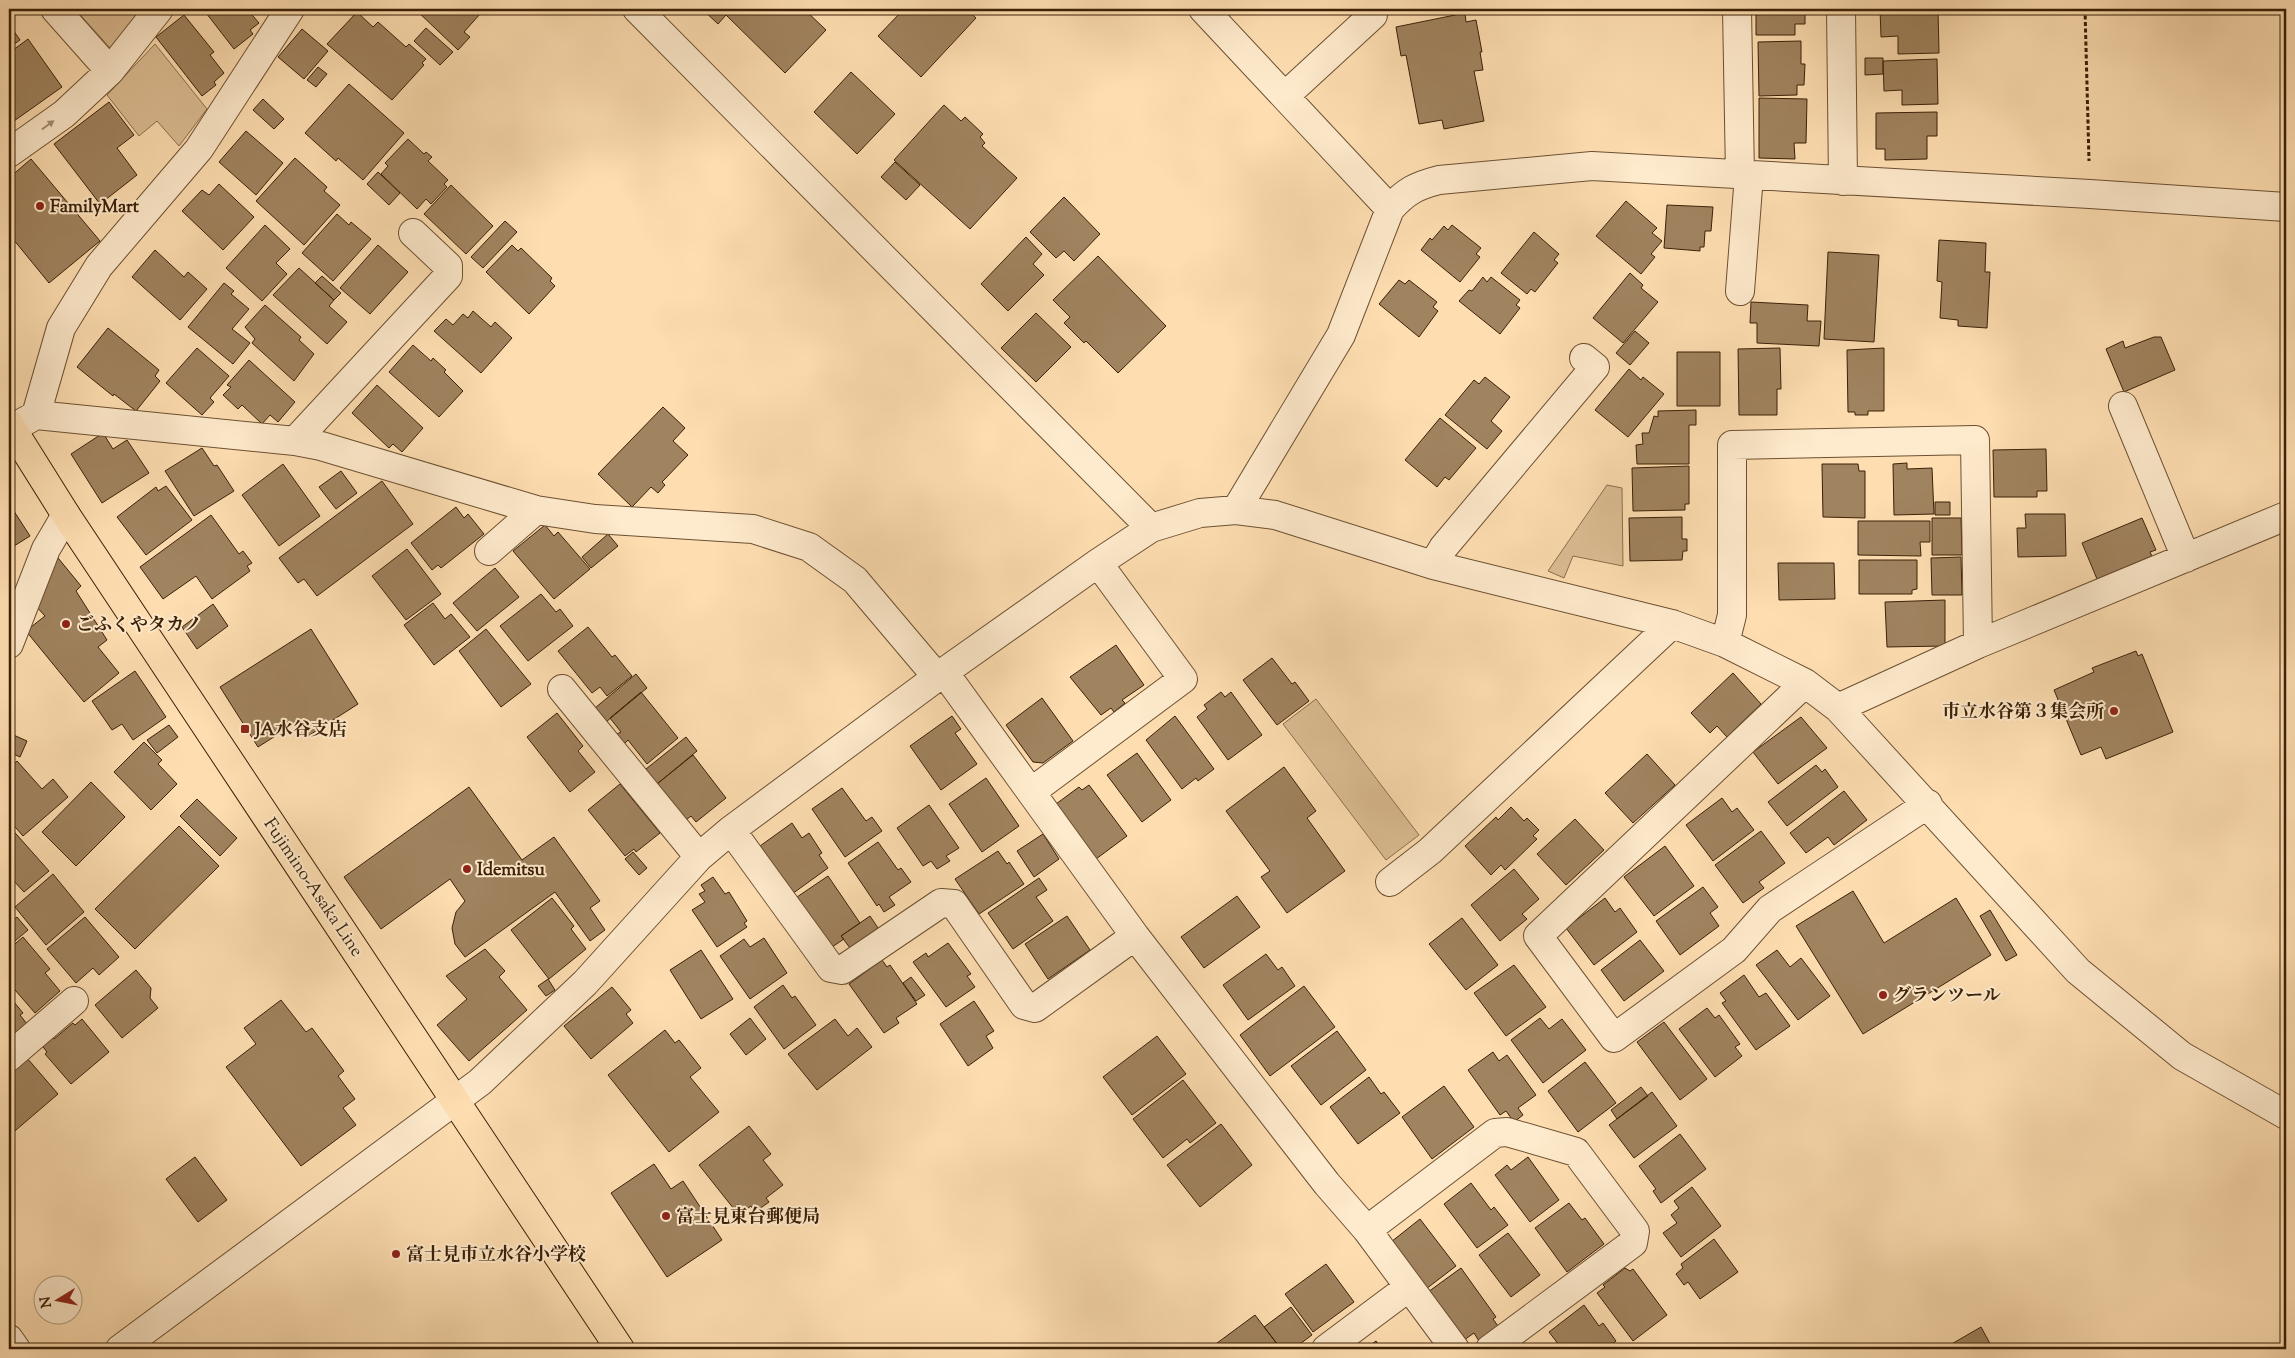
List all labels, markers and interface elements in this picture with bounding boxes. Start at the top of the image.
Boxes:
one-way arrow [41,120,55,130]
place label: FamilyMart [50,195,140,221]
marker: FamilyMart [34,200,46,212]
place label: ごふくやタカノ [76,613,202,639]
marker: ごふくやタカノ [60,618,72,630]
place label: 市立水谷第３集会所 [1942,700,2104,726]
marker: 市立水谷第３集会所 [2108,705,2120,717]
place label: JA水谷支店 [253,718,347,744]
marker: JA水谷支店 [239,723,251,735]
street label: Fujimino-Asaka Line [256,813,369,963]
place label: Idemitsu [477,858,545,884]
marker: Idemitsu [461,863,473,875]
place label: グランツール [1893,984,2001,1010]
marker: グランツール [1877,989,1889,1001]
place label: 富士見東台郵便局 [676,1205,820,1231]
marker: 富士見東台郵便局 [660,1210,672,1222]
place label: 富士見市立水谷小学校 [406,1243,586,1269]
marker: 富士見市立水谷小学校 [390,1248,402,1260]
north arrow [32,1276,82,1326]
text: N [36,1295,58,1309]

